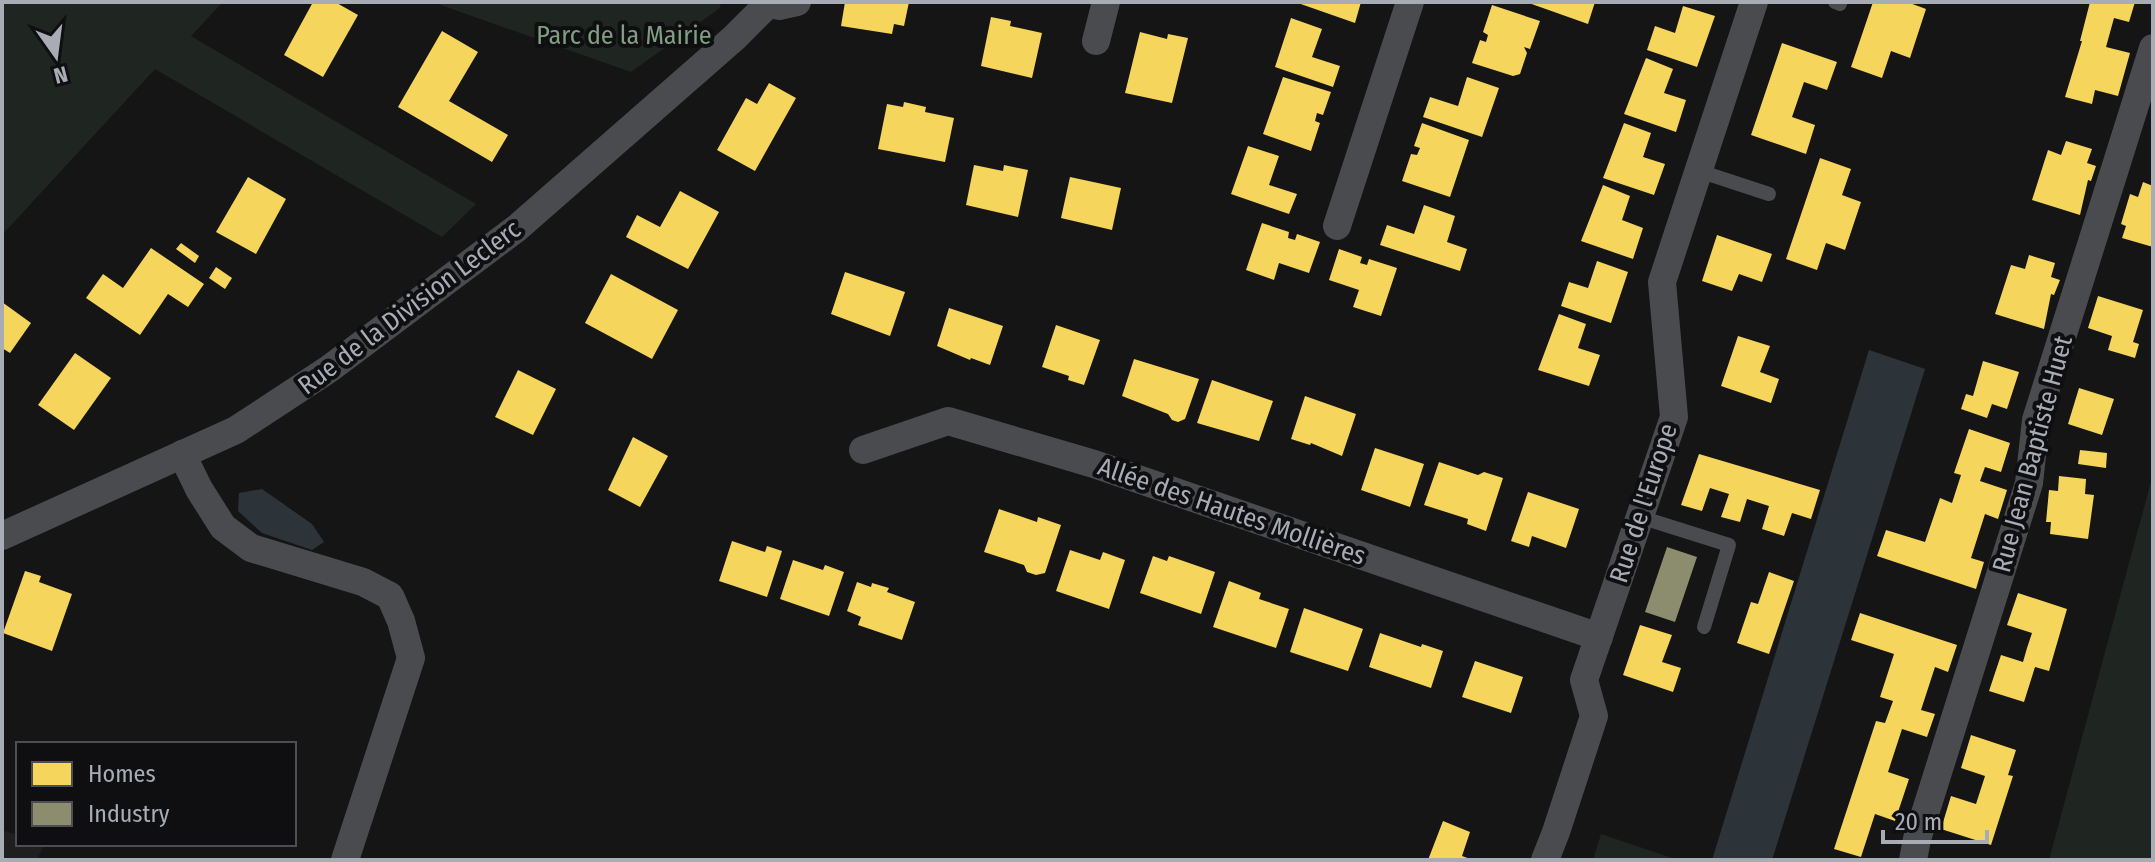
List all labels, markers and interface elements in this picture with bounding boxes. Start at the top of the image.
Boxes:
north arrow [16,16,96,96]
park label: Parc de la Mairie [536,20,712,51]
text: N [51,60,70,90]
street label: Rue de la Division Leclerc [292,214,526,401]
street label: Rue Jean Baptiste Huet [1986,332,2079,576]
street label: Rue de l'Europe [1603,420,1684,587]
street label: Allée des Hautes Mollières [1094,451,1370,572]
legend [16,742,296,846]
text: Homes [88,760,156,788]
scale bar [1883,794,1987,844]
text: Industry [88,800,170,828]
text: 20 m [1895,808,1942,836]

